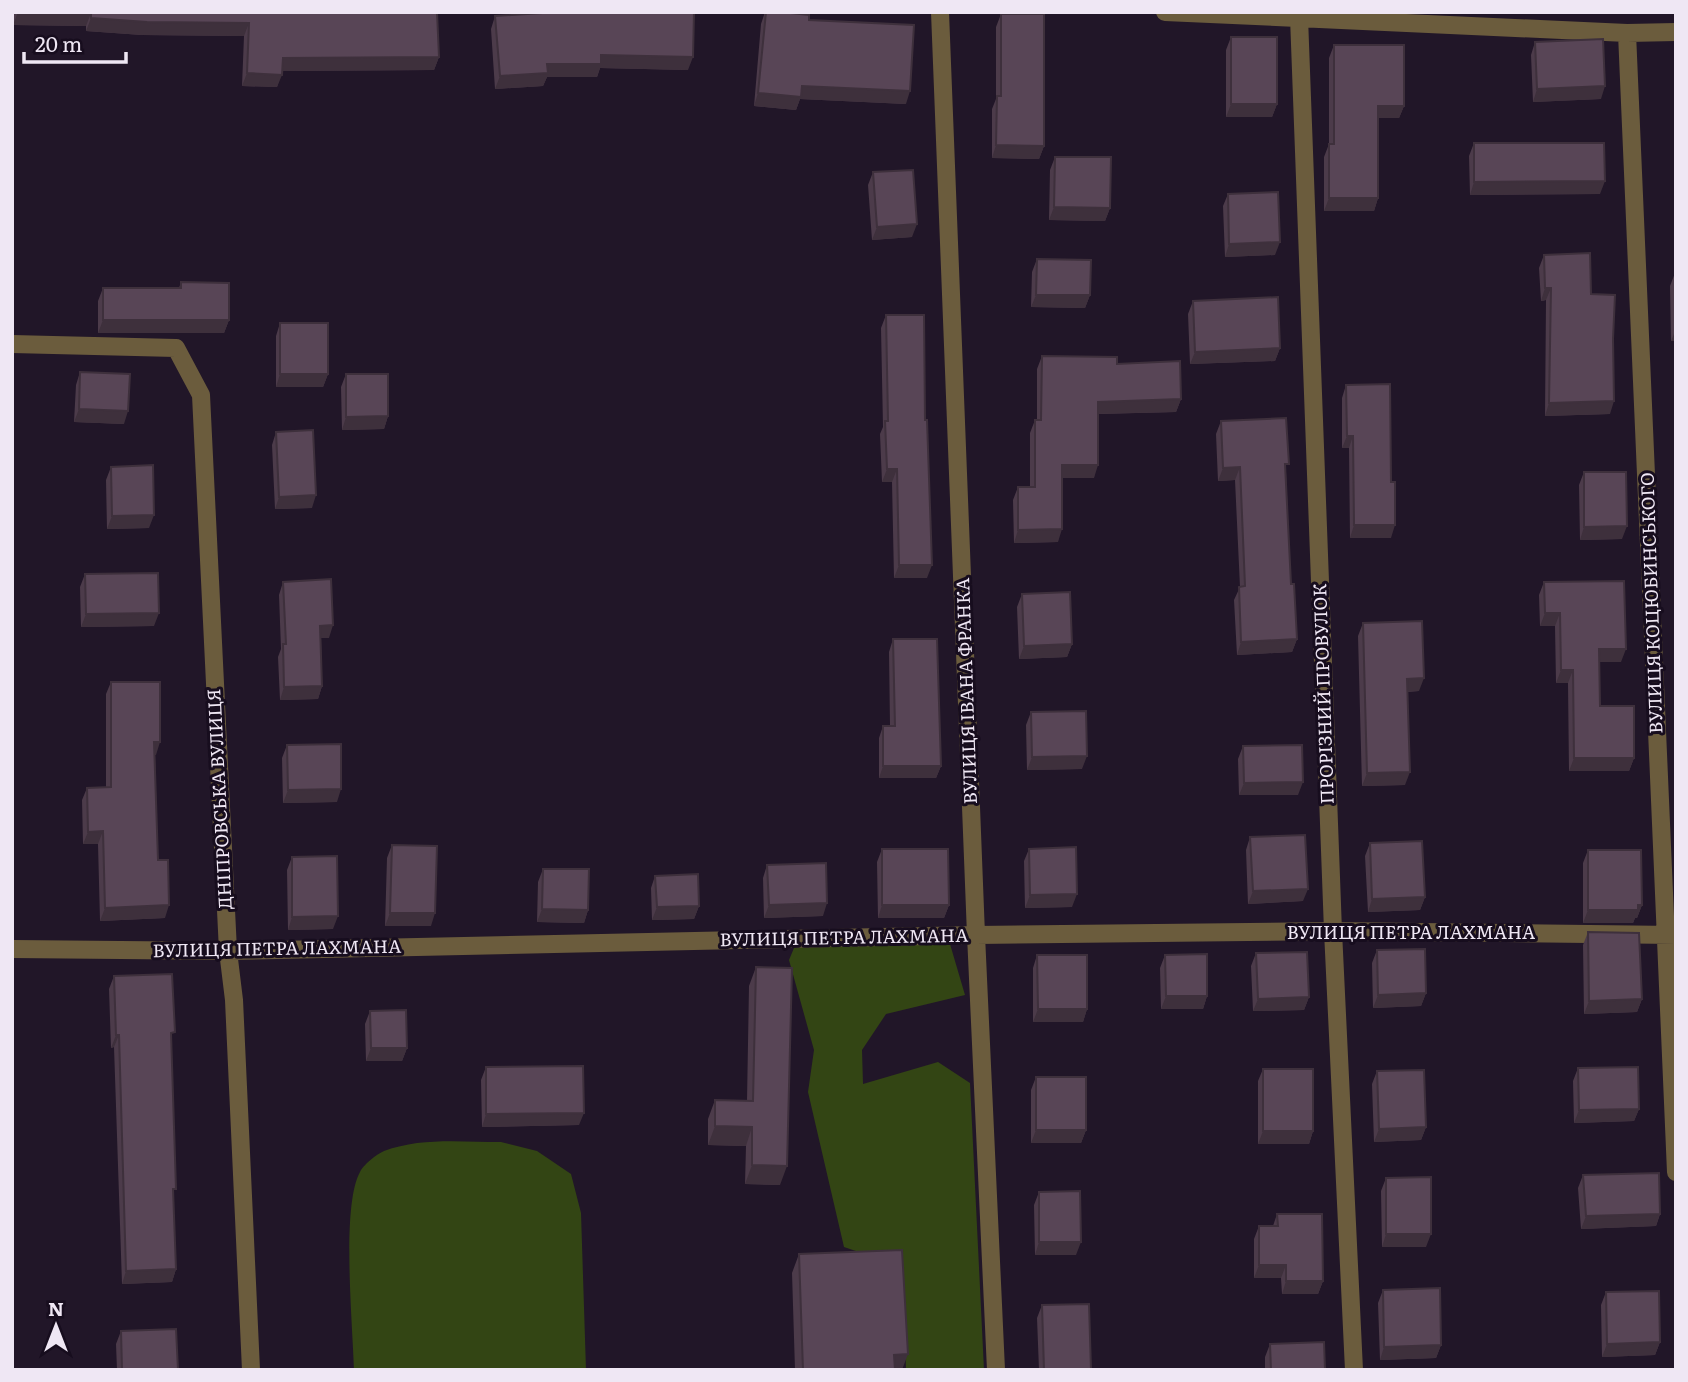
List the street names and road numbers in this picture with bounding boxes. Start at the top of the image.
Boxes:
street label: ВУЛИЦЯ КОЦЮБИНСЬКОГО [1632,472,1669,734]
street label: ВУЛИЦЯ ІВАНА ФРАНКА [948,577,983,805]
street label: ПРОРІЗНИЙ ПРОВУЛОК [1305,583,1340,805]
street label: ДНІПРОВСЬКА ВУЛИЦЯ [199,688,238,910]
street label: ВУЛИЦЯ ПЕТРА ЛАХМАНА [1287,918,1535,945]
street label: ВУЛИЦЯ ПЕТРА ЛАХМАНА [719,921,969,952]
street label: ВУЛИЦЯ ПЕТРА ЛАХМАНА [152,932,402,963]

